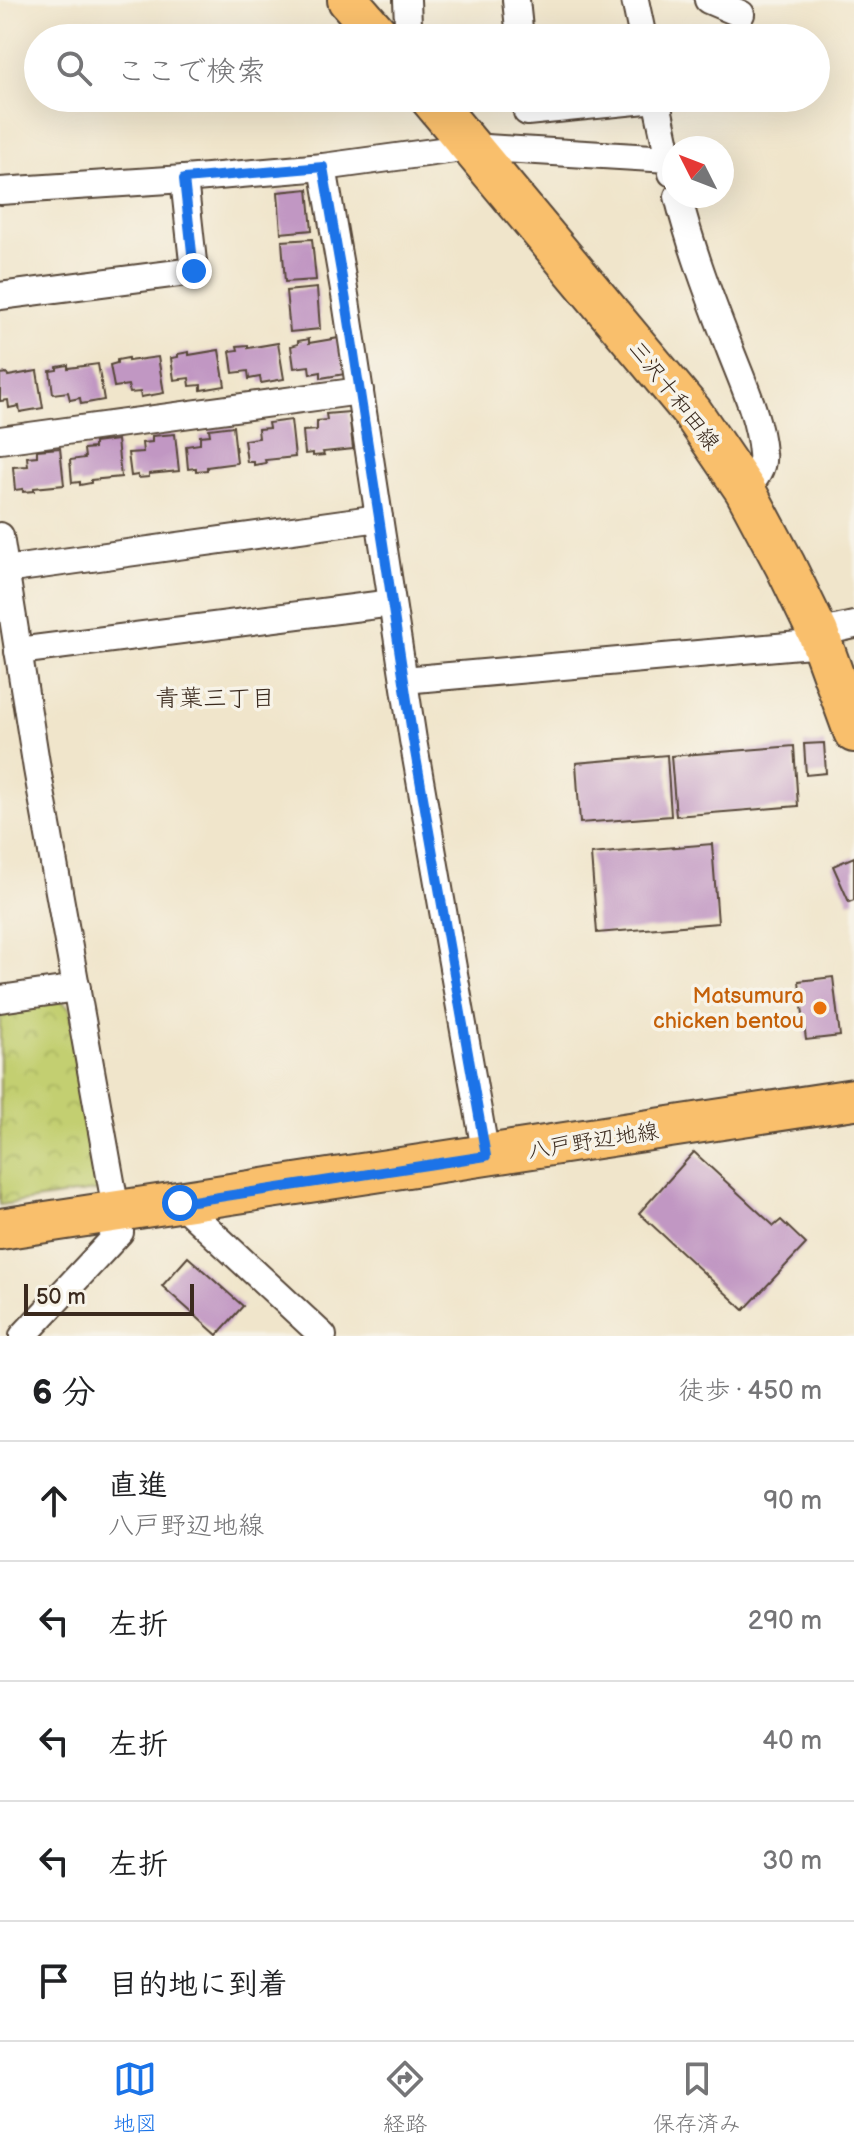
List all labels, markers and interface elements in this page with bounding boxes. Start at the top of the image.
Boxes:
search box [24,24,830,112]
icon: search [52,46,96,90]
text: ここで検索 [116,54,266,90]
north arrow [662,136,734,208]
route end [176,253,212,289]
street label: 三沢十和田線 [623,336,725,456]
district label: 青葉三丁目 [155,684,275,713]
place label: Matsumura chicken bentou [653,983,804,1035]
marker: Matsumura chicken bentou [811,999,829,1017]
street label: 八戸野辺地線 [526,1118,661,1165]
route start [162,1185,198,1221]
scale bar [24,1280,194,1316]
text: 50 m [36,1284,86,1311]
text: 6 分 [32,1372,96,1413]
text: 徒歩 · 450 m [678,1376,822,1407]
text: 直進 [108,1468,168,1504]
icon: ahead [32,1479,76,1523]
text: 90 m [763,1486,822,1517]
text: 八戸野辺地線 [108,1511,264,1542]
icon: left [32,1599,76,1643]
text: 290 m [748,1606,822,1637]
text: 左折 [108,1607,168,1643]
icon: left [32,1719,76,1763]
text: 40 m [762,1726,822,1757]
text: 左折 [108,1727,168,1763]
icon: left [32,1839,76,1883]
text: 30 m [762,1846,822,1877]
text: 左折 [108,1847,168,1883]
icon: arrive [32,1959,76,2003]
text: 目的地に到着 [108,1967,288,2003]
tab: 地図 [113,2057,157,2138]
tab: 経路 [383,2057,427,2138]
tab: 保存済み [653,2057,741,2138]

